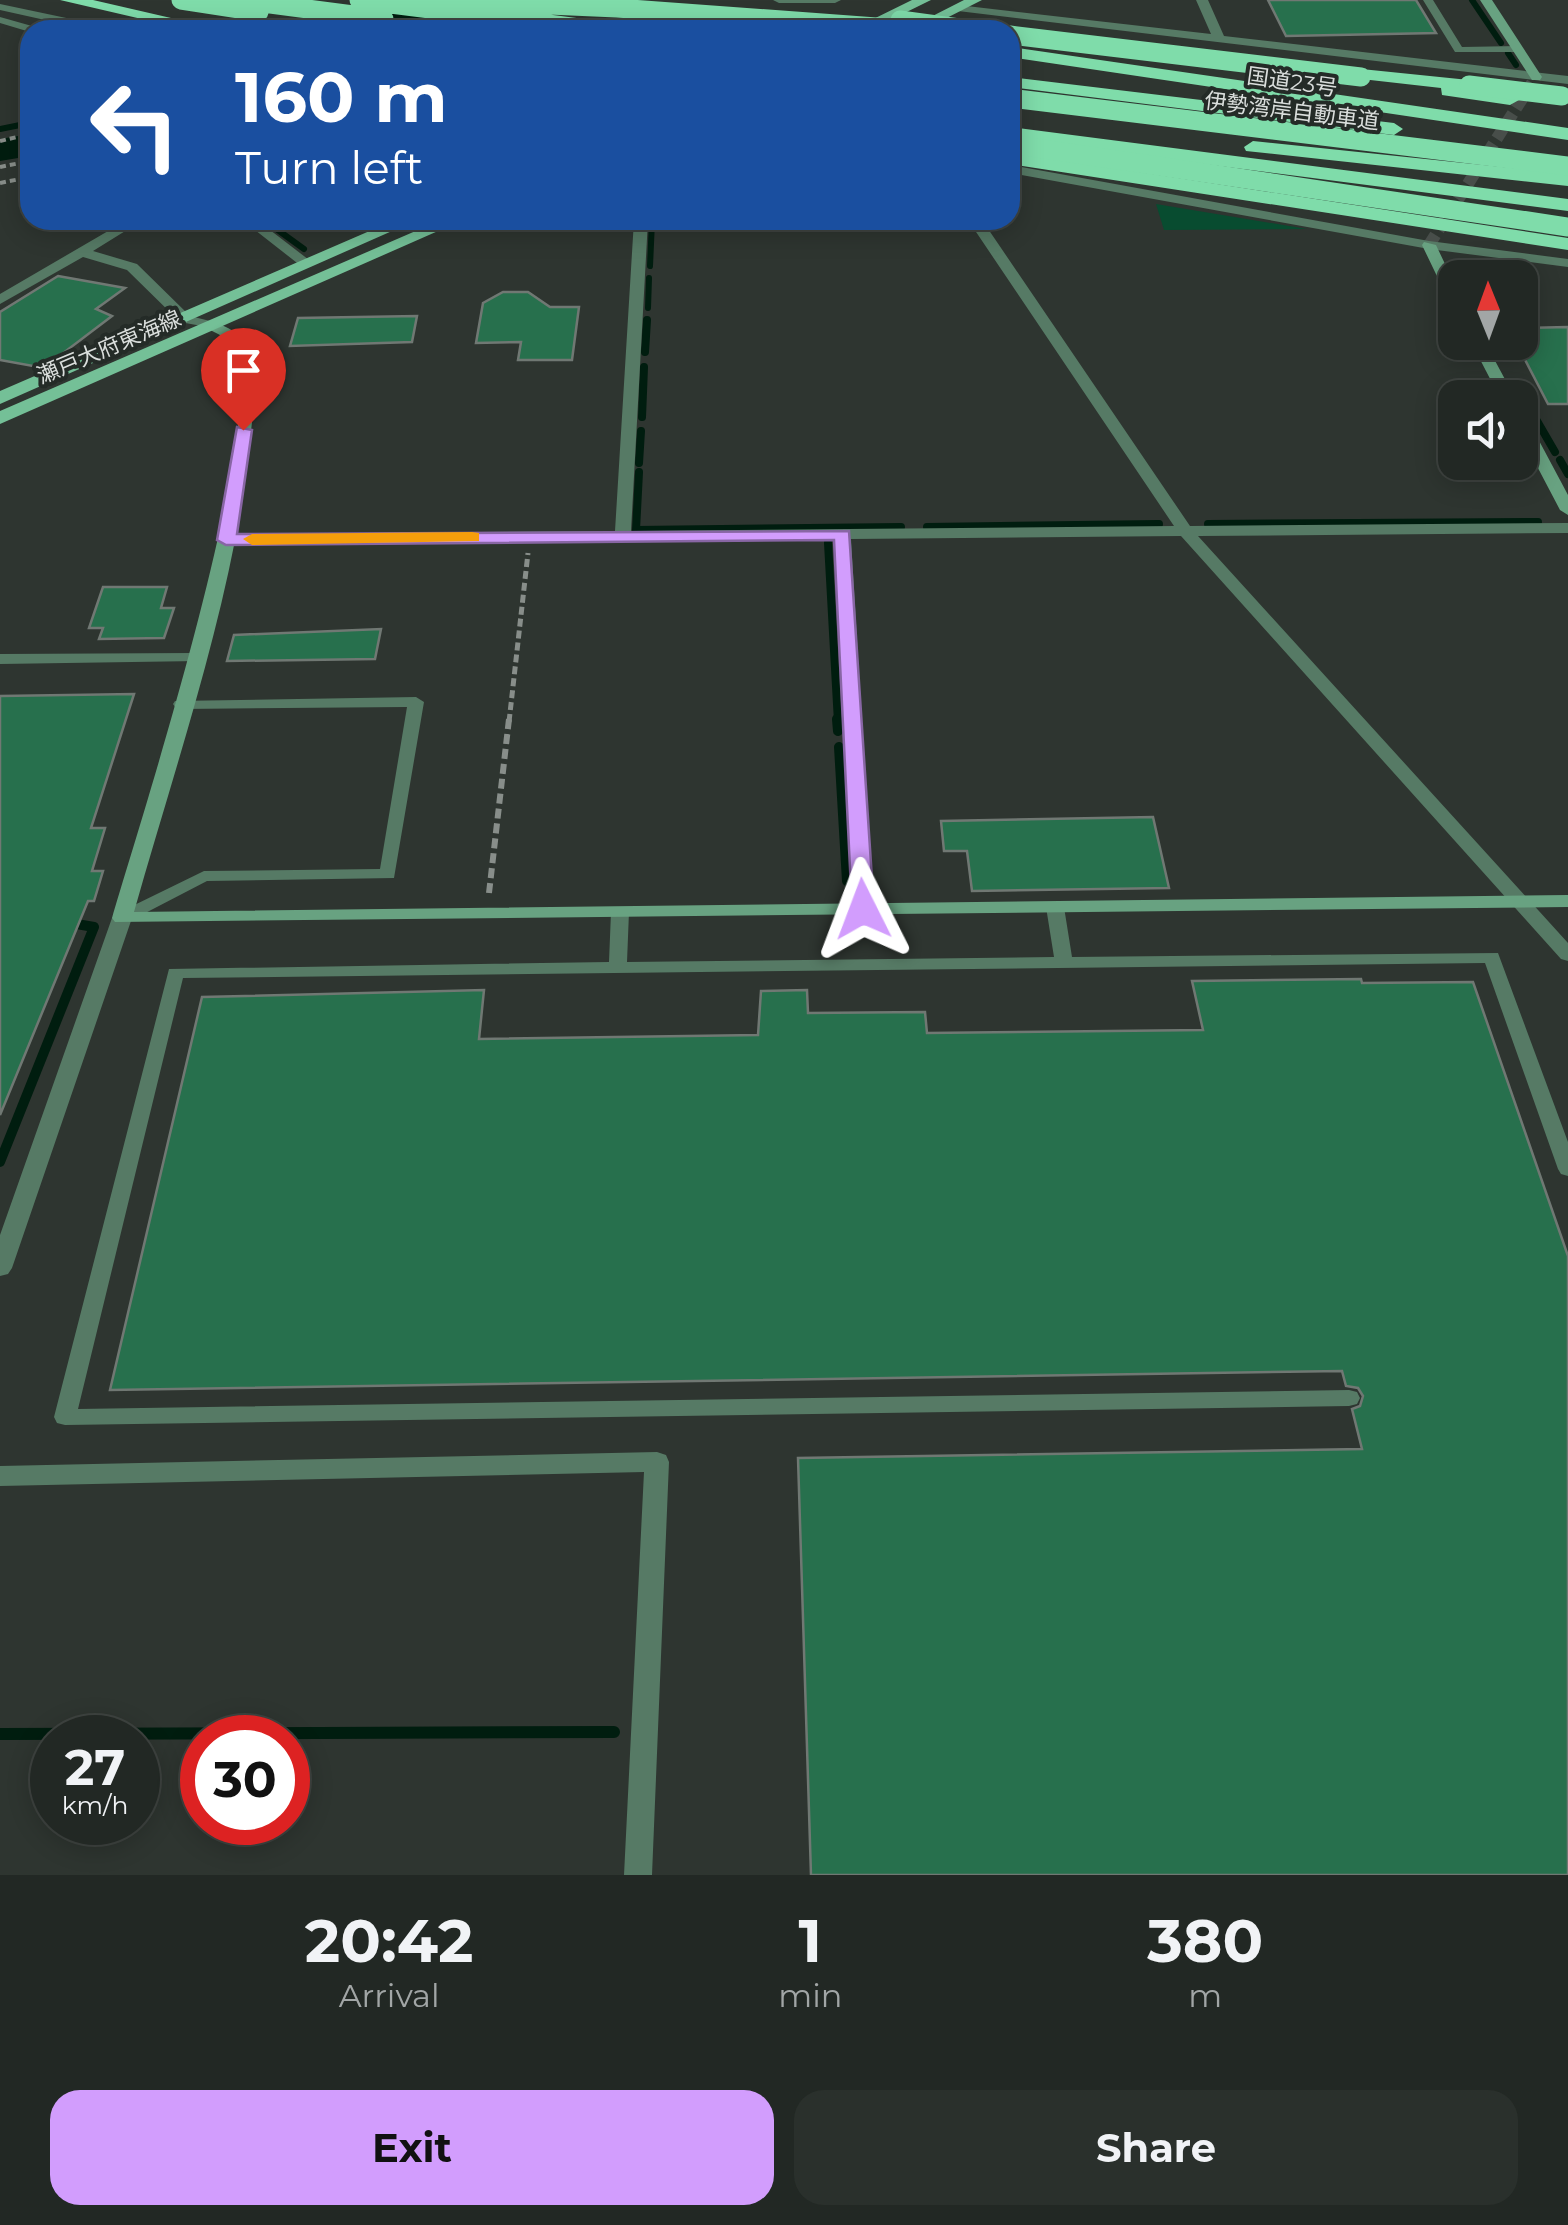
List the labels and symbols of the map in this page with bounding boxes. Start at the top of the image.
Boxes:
street label: 国道23号 [1245,62,1339,102]
street label: 伊勢湾岸自動車道 [1203,87,1381,135]
north arrow [1438,260,1538,360]
street label: 瀬戸大府東海線 [33,304,185,390]
pin [201,328,286,431]
position arrow [811,857,915,961]
speed limit sign: 30 [180,1715,310,1845]

